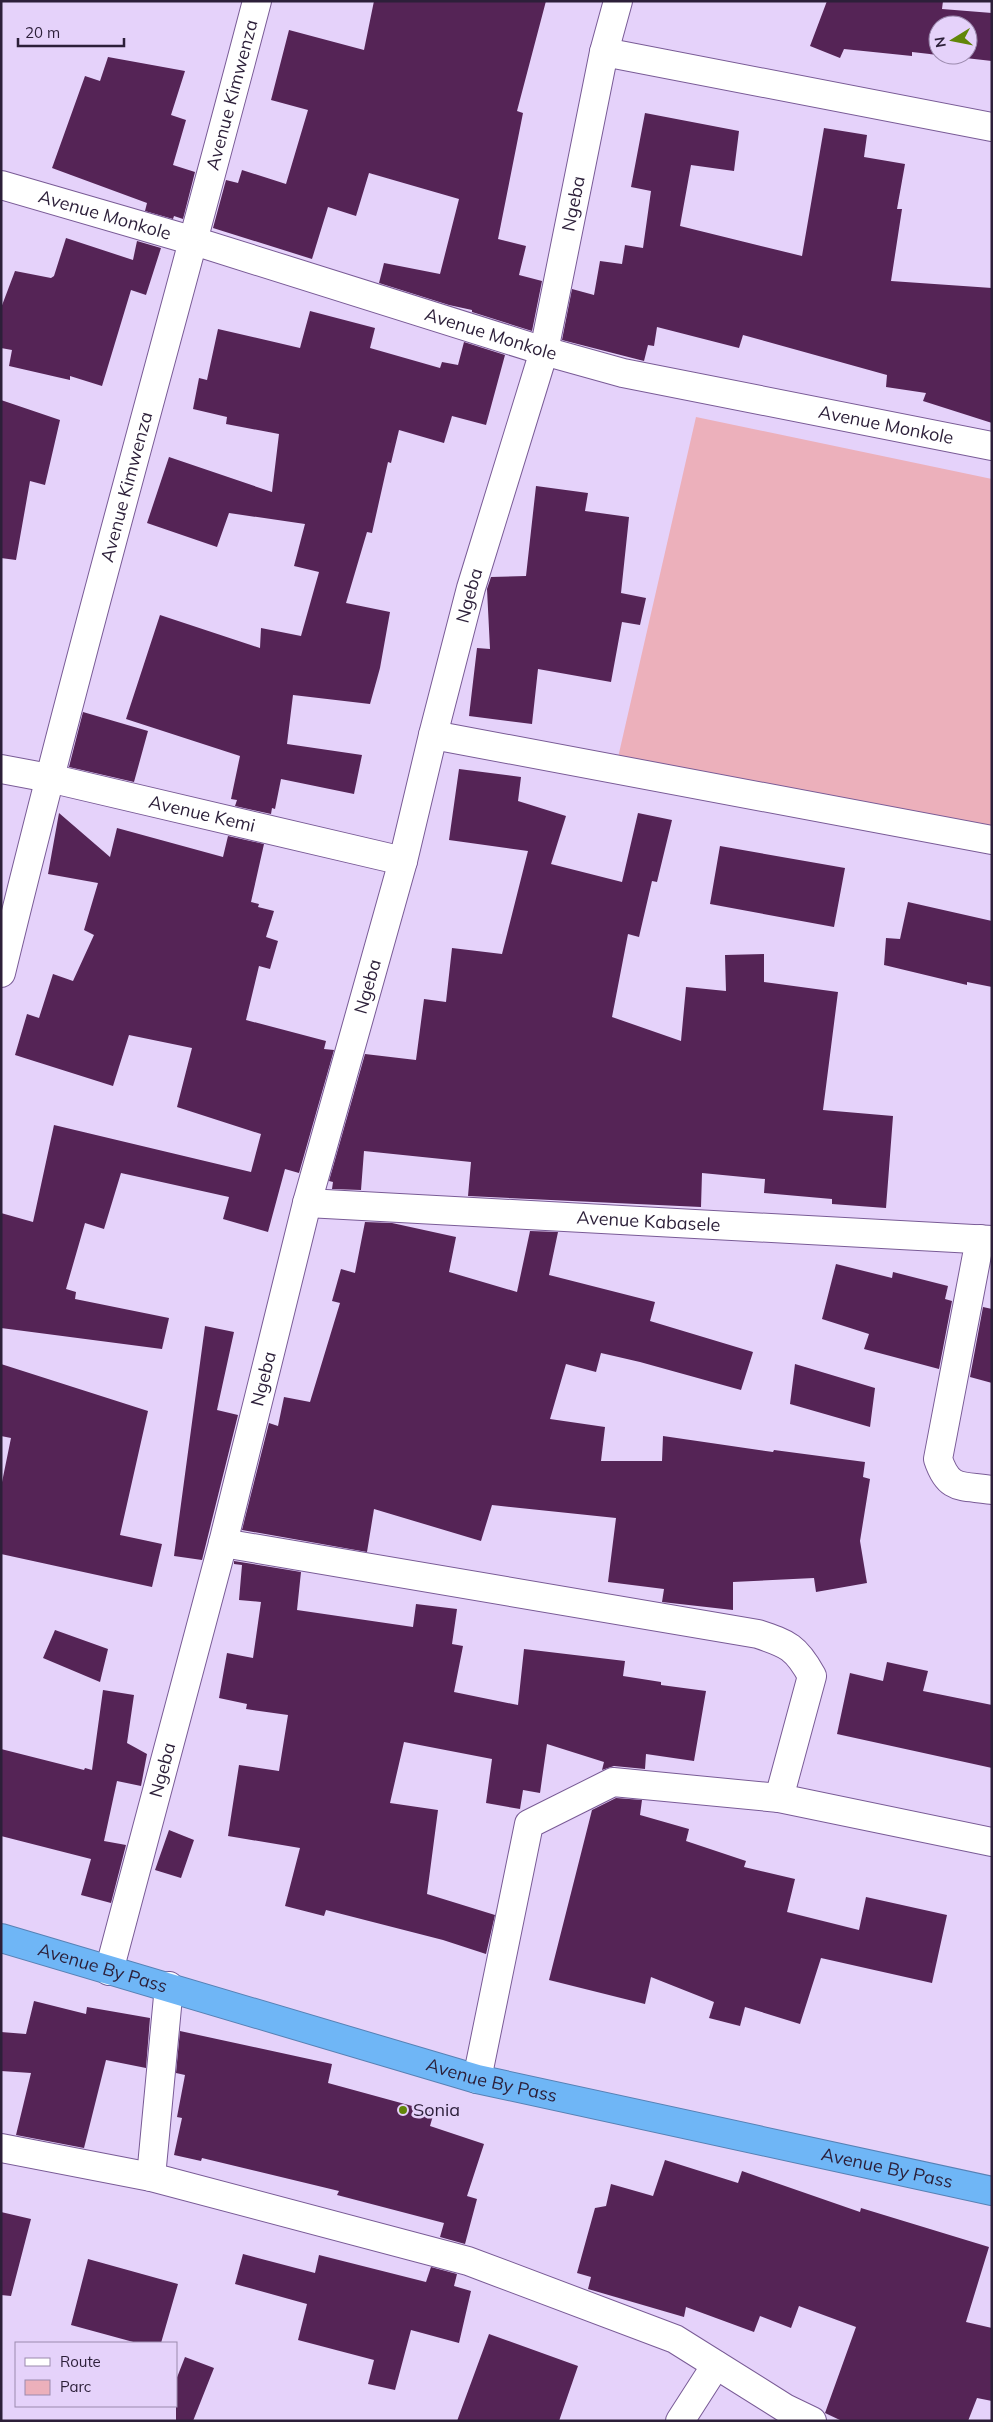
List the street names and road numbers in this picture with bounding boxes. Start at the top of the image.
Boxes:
street label: Avenue Kimwenza [201,17,263,173]
street label: Ngeba [556,174,590,233]
street label: Avenue Monkole [36,184,174,245]
street label: Avenue Monkole [422,302,559,365]
street label: Avenue Monkole [817,400,956,449]
street label: Avenue Kimwenza [95,409,157,565]
street label: Ngeba [450,565,487,625]
street label: Avenue Kemi [147,790,258,837]
street label: Ngeba [349,956,386,1016]
street label: Avenue Kabasele [576,1206,721,1236]
street label: Ngeba [245,1349,281,1409]
street label: Ngeba [144,1740,180,1800]
street label: Avenue By Pass [35,1938,170,1998]
street label: Avenue By Pass [424,2053,559,2107]
street label: Avenue By Pass [819,2142,955,2193]

